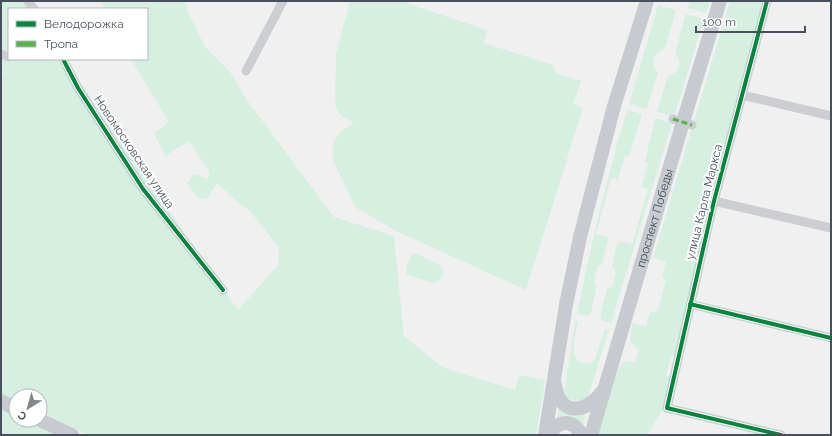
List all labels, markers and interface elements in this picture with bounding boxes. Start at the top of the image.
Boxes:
legend [8,8,148,60]
scale bar [696,8,805,34]
text: 100 m [702,15,736,29]
text: Велодорожка [44,17,124,31]
text: Тропа [44,37,78,51]
street label: Новомосковская улица [91,93,177,211]
street label: улица Карла Маркса [683,143,725,261]
street label: проспект Победы [634,167,676,269]
north arrow [8,388,48,428]
text: С [15,408,29,423]

